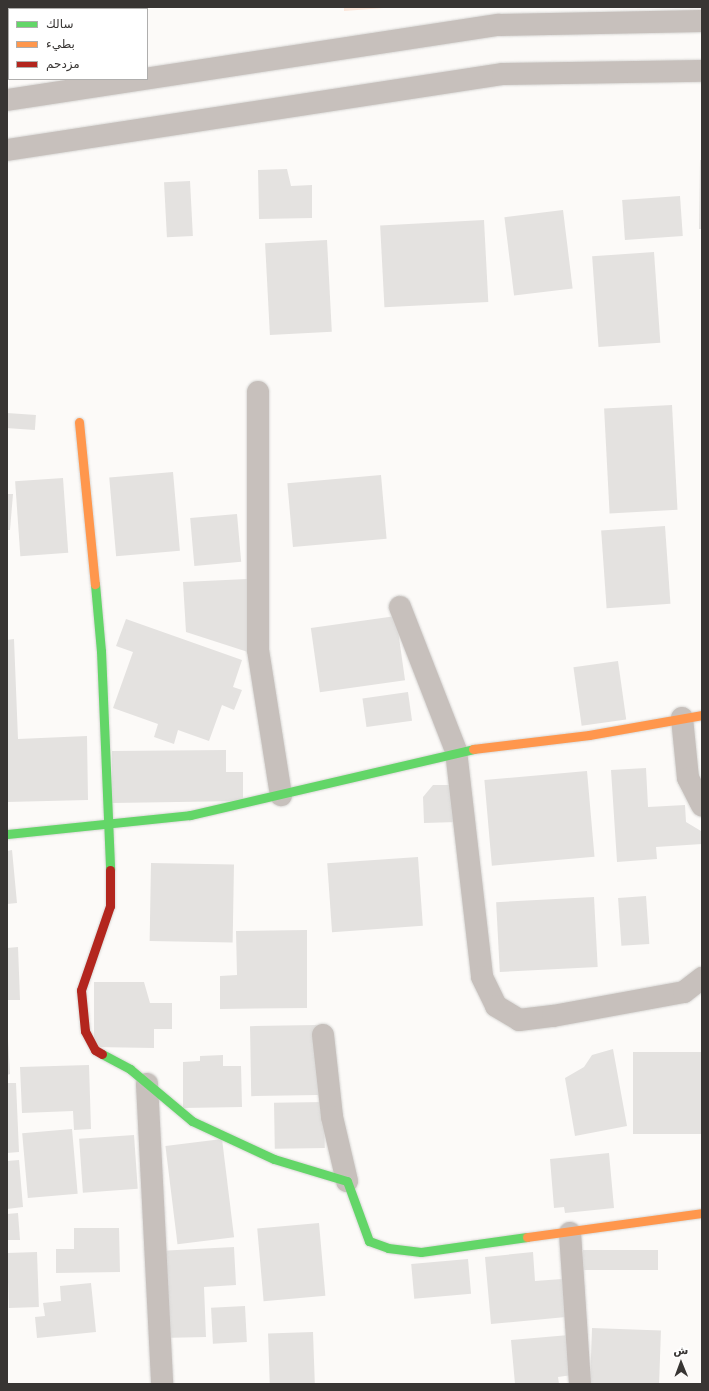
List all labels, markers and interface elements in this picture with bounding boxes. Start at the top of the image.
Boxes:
legend [8,8,148,80]
text: سالك [46,17,73,31]
text: بطيء [46,37,75,51]
text: مزدحم [46,57,80,71]
north arrow [661,1343,701,1383]
text: ش [673,1344,688,1357]

